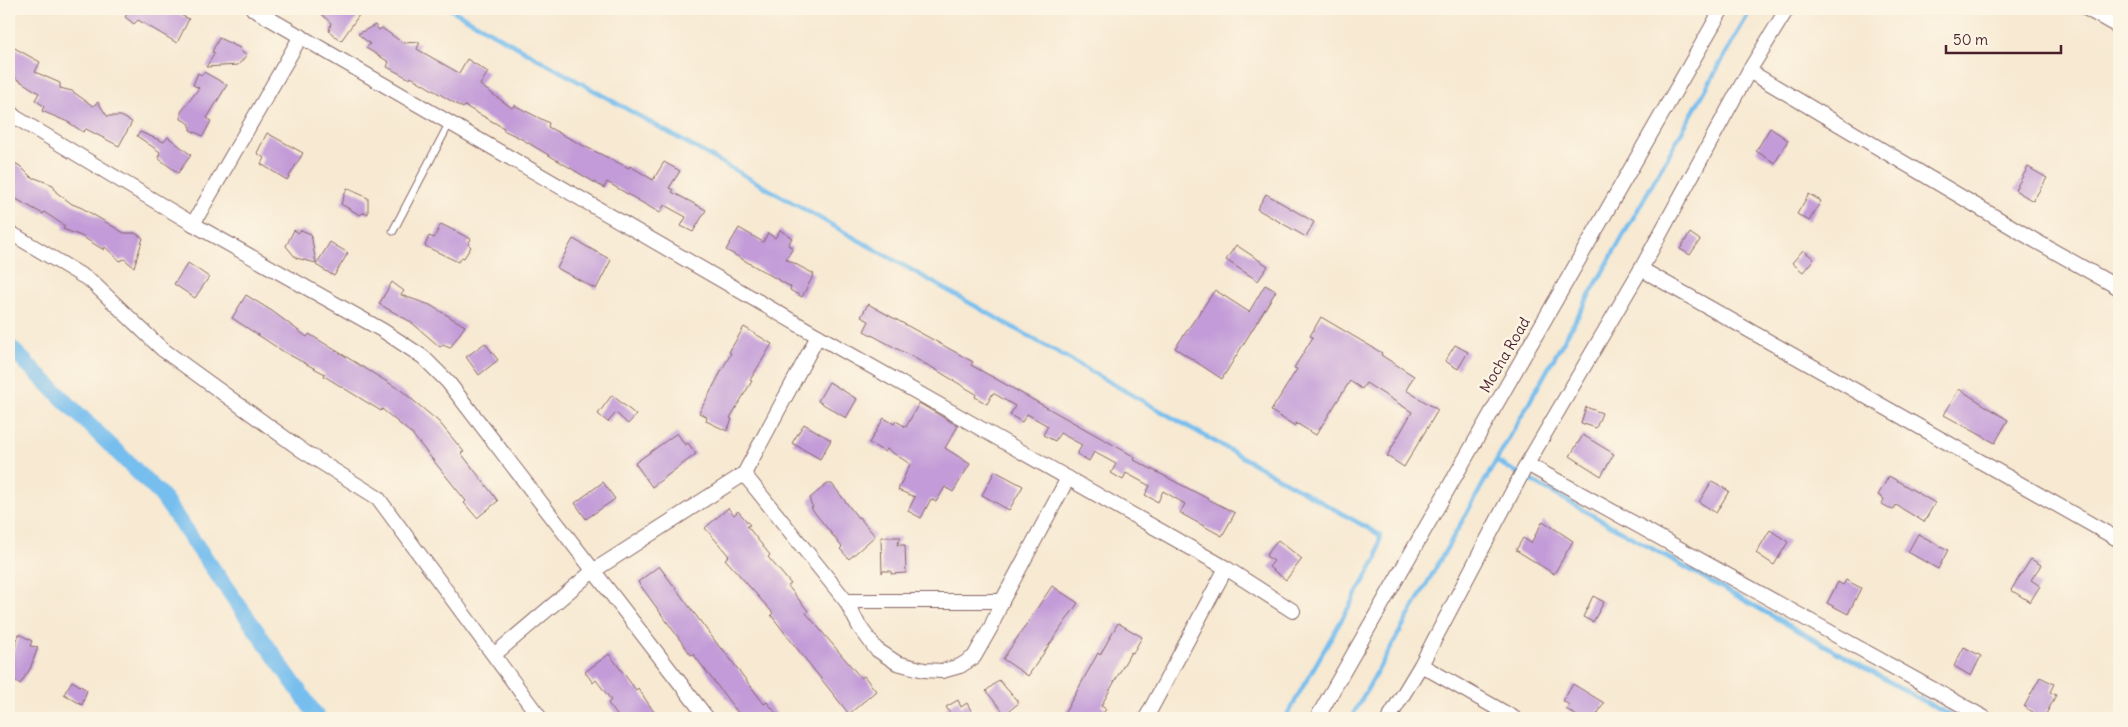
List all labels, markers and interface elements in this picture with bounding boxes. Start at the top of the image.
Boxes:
scale bar [1946,22,2060,54]
text: 50 m [1953,30,1988,49]
street label: Mocha Road [1475,313,1534,396]

